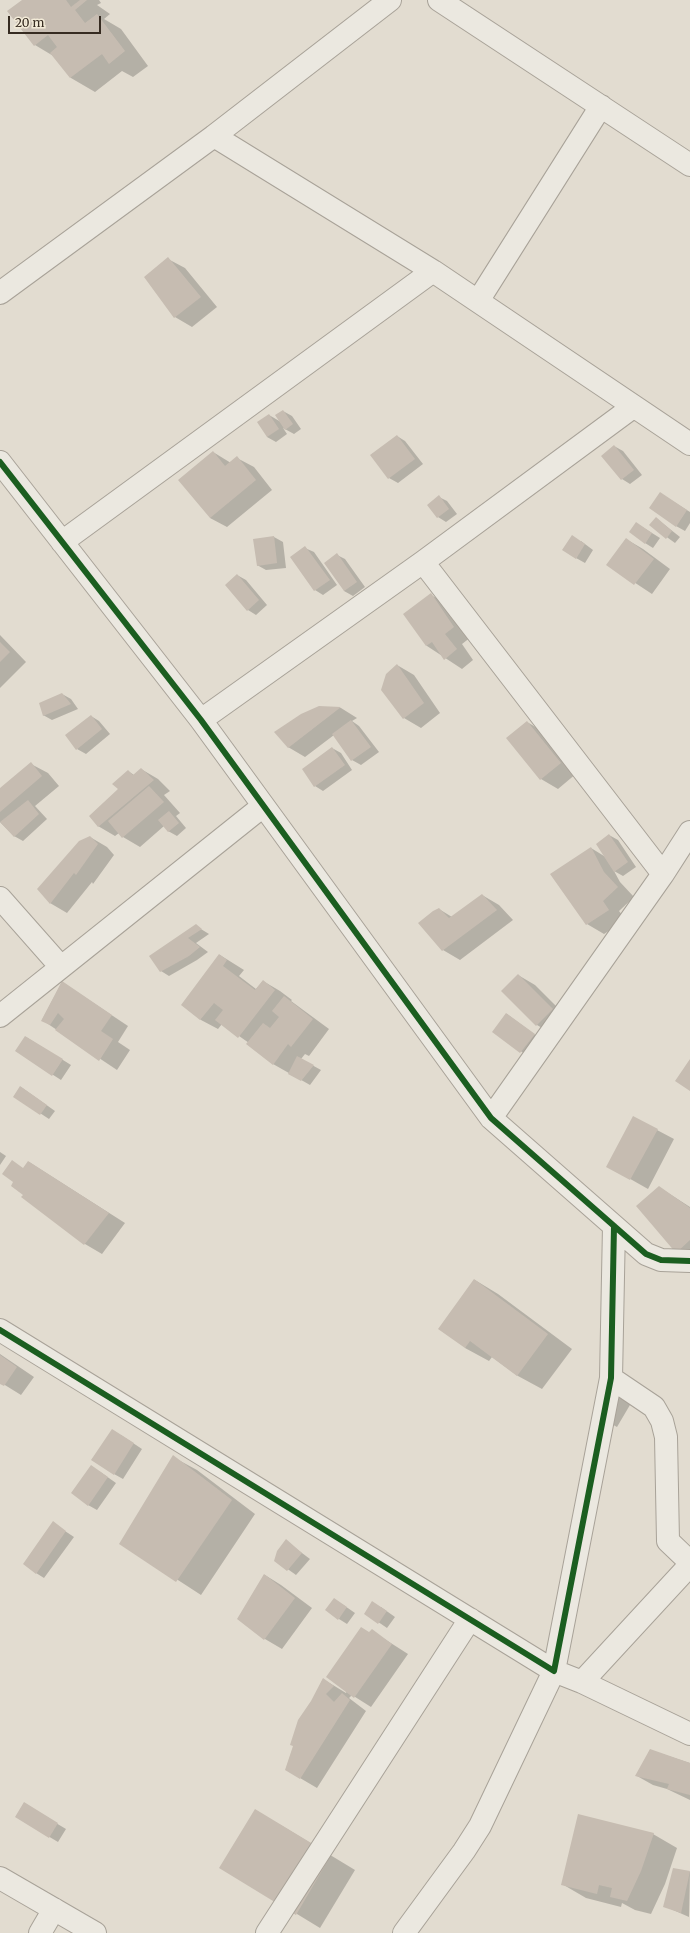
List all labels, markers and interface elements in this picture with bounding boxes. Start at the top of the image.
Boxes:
scale bar [10,8,103,34]
text: 20 m [15,15,44,30]

